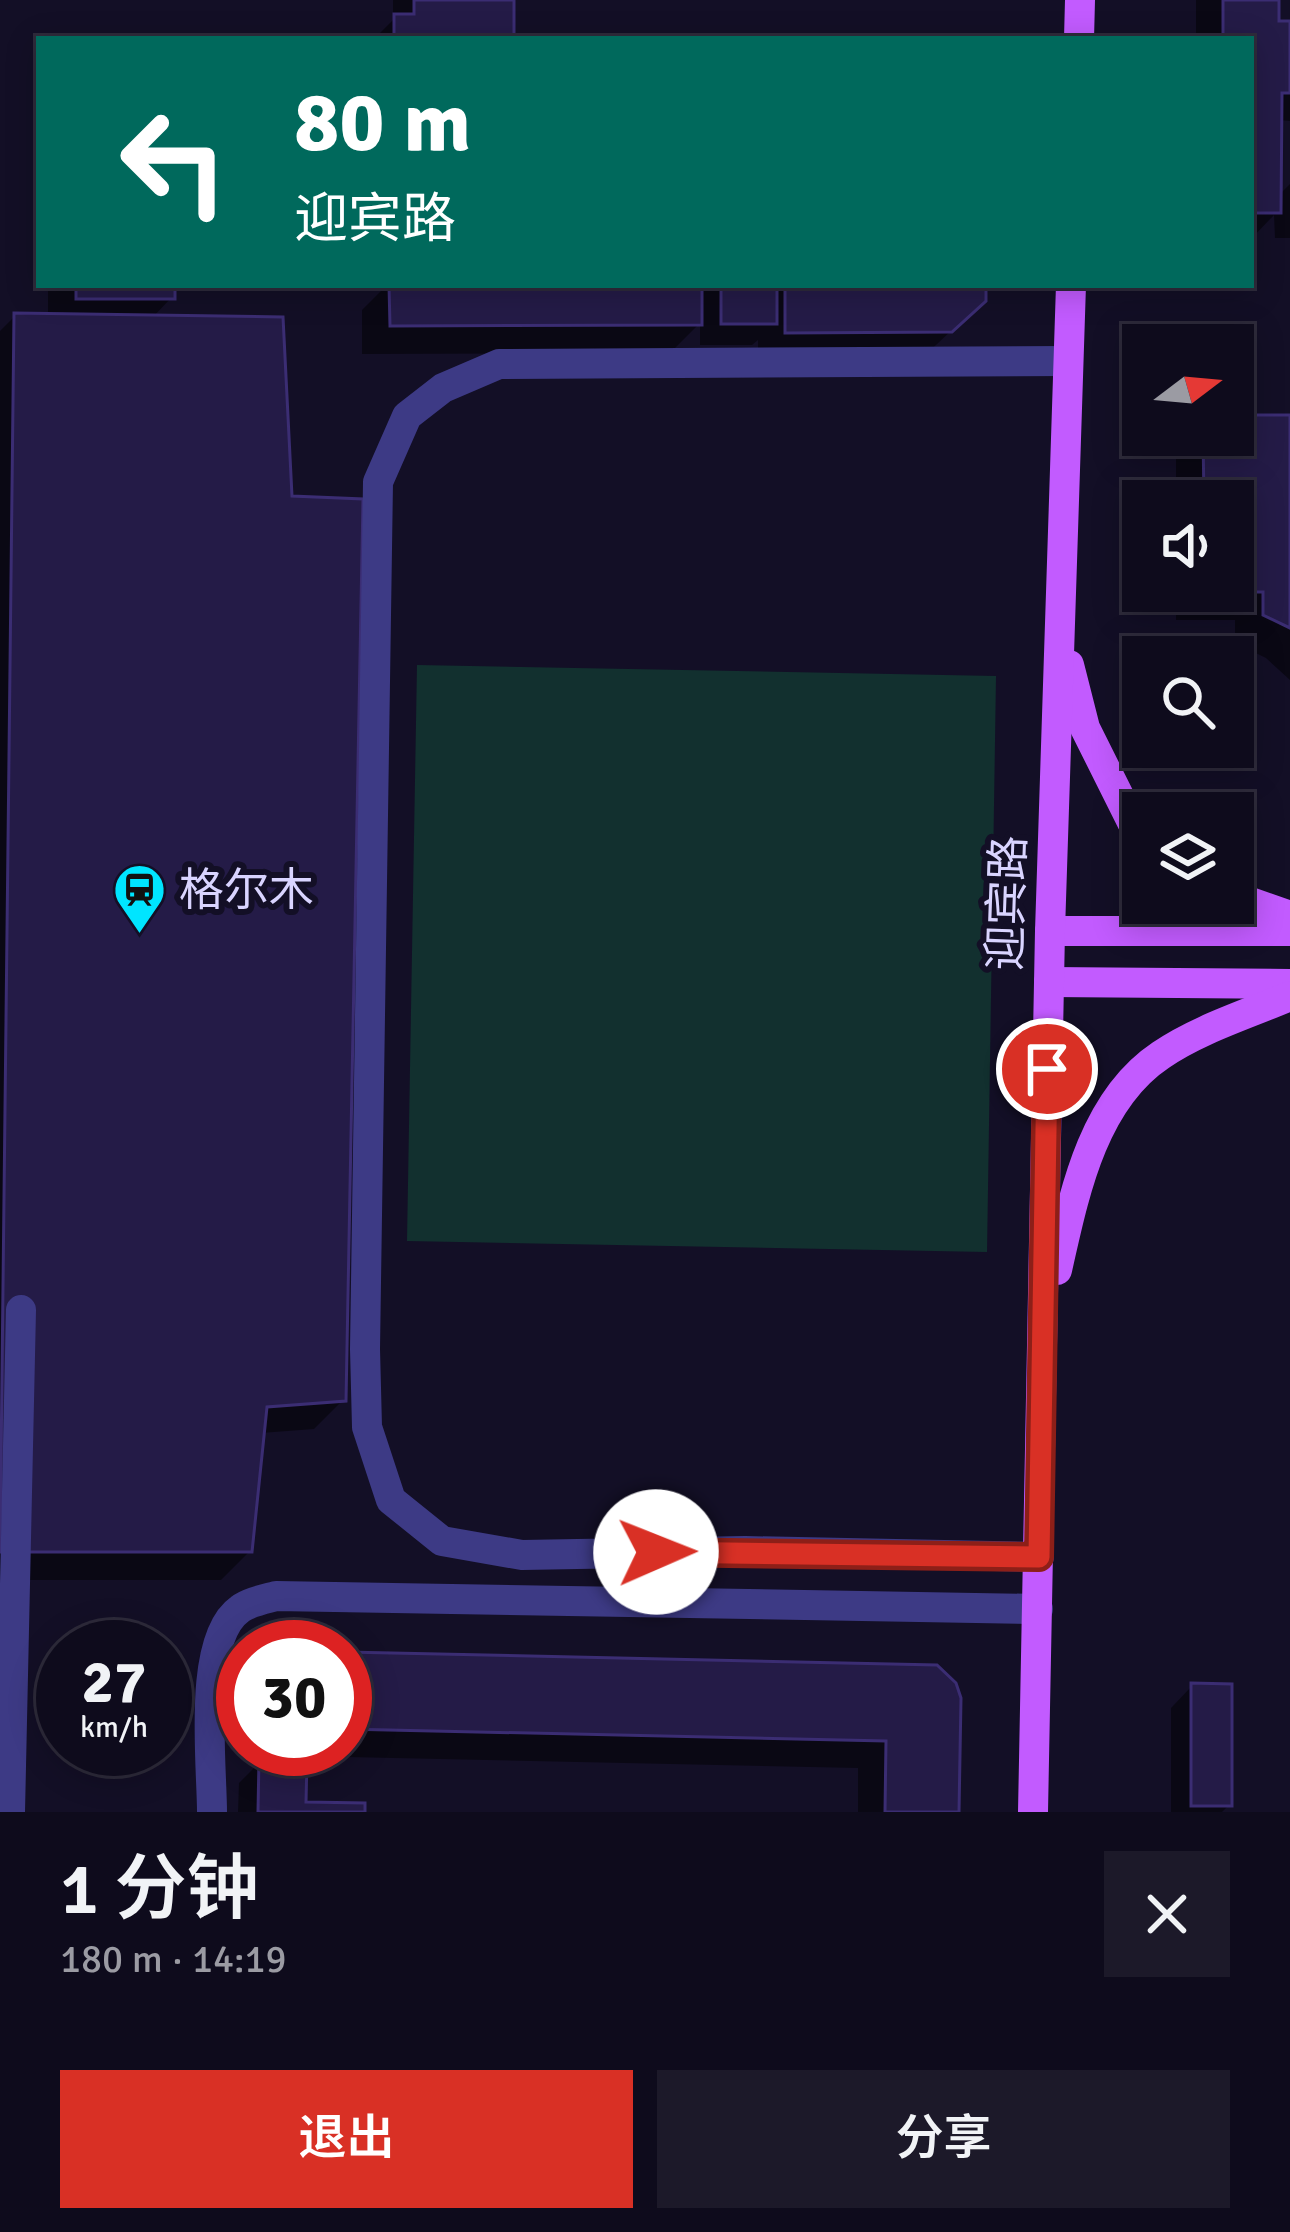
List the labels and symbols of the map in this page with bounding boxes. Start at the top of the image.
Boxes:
north arrow [1122,324,1254,456]
street label: 迎宾路 [978,835,1037,971]
station icon: 格尔木 [112,861,168,935]
place label: 格尔木 [179,863,314,918]
pin [996,1018,1098,1120]
position arrow [593,1489,719,1615]
speed limit sign: 30 [216,1620,372,1776]

